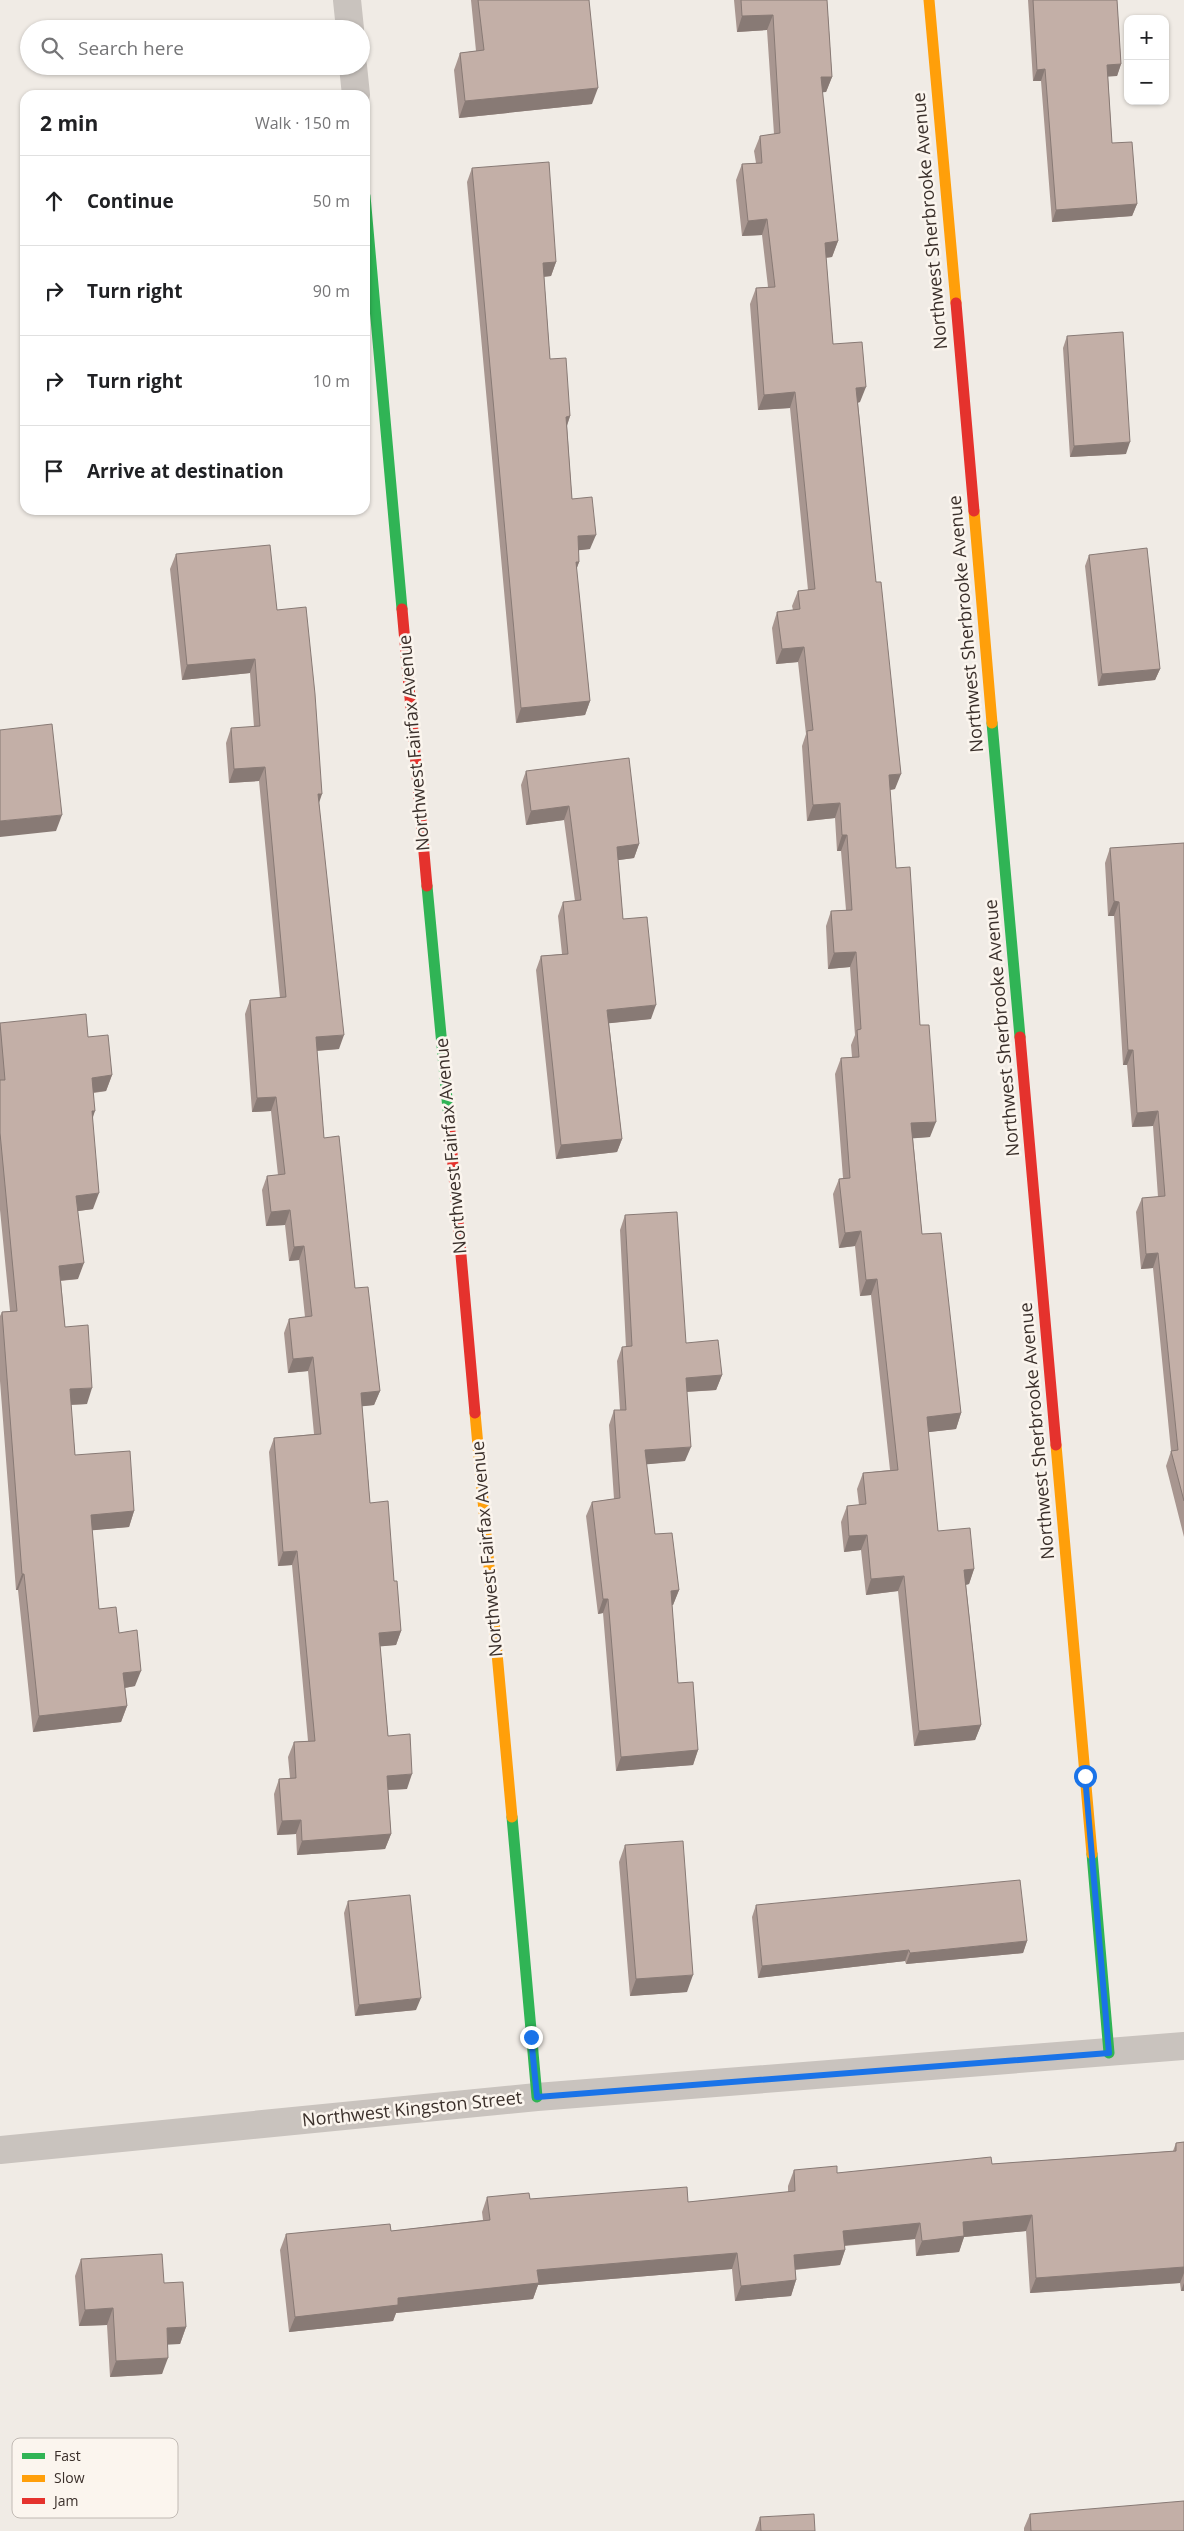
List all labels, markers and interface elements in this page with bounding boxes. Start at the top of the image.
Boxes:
map controls [1124,15,1169,105]
button: + [1124,15,1169,60]
search box [20,20,370,75]
icon: search [38,34,66,62]
text: Search here [78,35,184,61]
button: − [1124,60,1169,105]
street label: Northwest Sherbrooke Avenue [906,91,952,351]
text: 2 min [40,109,98,137]
text: Walk · 150 m [255,112,350,134]
icon: ahead [40,187,68,215]
text: Continue [87,188,174,214]
text: 50 m [313,190,350,212]
icon: right [40,277,68,305]
text: Turn right [87,278,182,304]
text: 90 m [313,280,350,302]
icon: right [40,367,68,395]
text: Turn right [87,368,182,394]
text: 10 m [313,370,350,392]
icon: arrive [40,457,68,485]
text: Arrive at destination [87,458,284,484]
street label: Northwest Sherbrooke Avenue [942,494,988,754]
street label: Northwest Fairfax Avenue [392,634,434,852]
street label: Northwest Sherbrooke Avenue [978,898,1024,1158]
street label: Northwest Fairfax Avenue [429,1037,471,1255]
street label: Northwest Sherbrooke Avenue [1013,1301,1059,1561]
street label: Northwest Fairfax Avenue [465,1440,507,1658]
route start [1074,1765,1097,1788]
route end [520,2026,543,2049]
street label: Northwest Kingston Street [301,2085,523,2131]
legend [12,2438,178,2518]
text: Fast [54,2446,81,2465]
text: Slow [54,2468,85,2487]
text: Jam [52,2491,79,2510]

